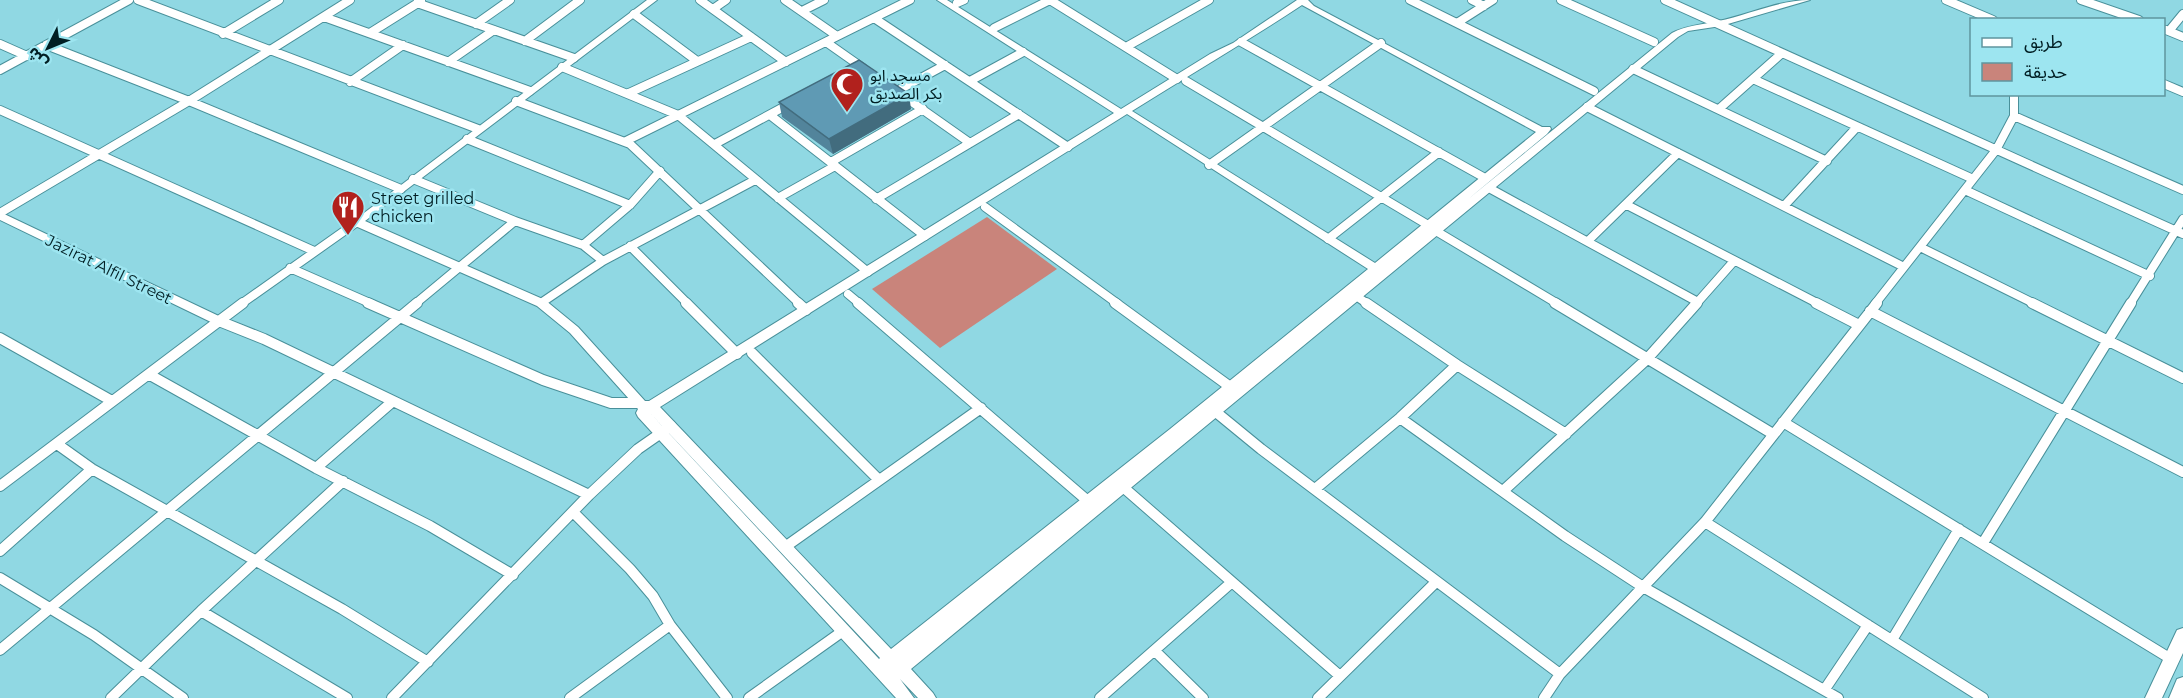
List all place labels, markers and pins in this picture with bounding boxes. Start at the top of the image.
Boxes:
mosque icon: مسجد ابو بكر الصديق [829,66,865,113]
place label: مسجد ابو بكر الصديق [870,66,942,104]
restaurant icon: Street grilled chicken [330,189,366,236]
place label: Street grilled chicken [371,189,474,226]

